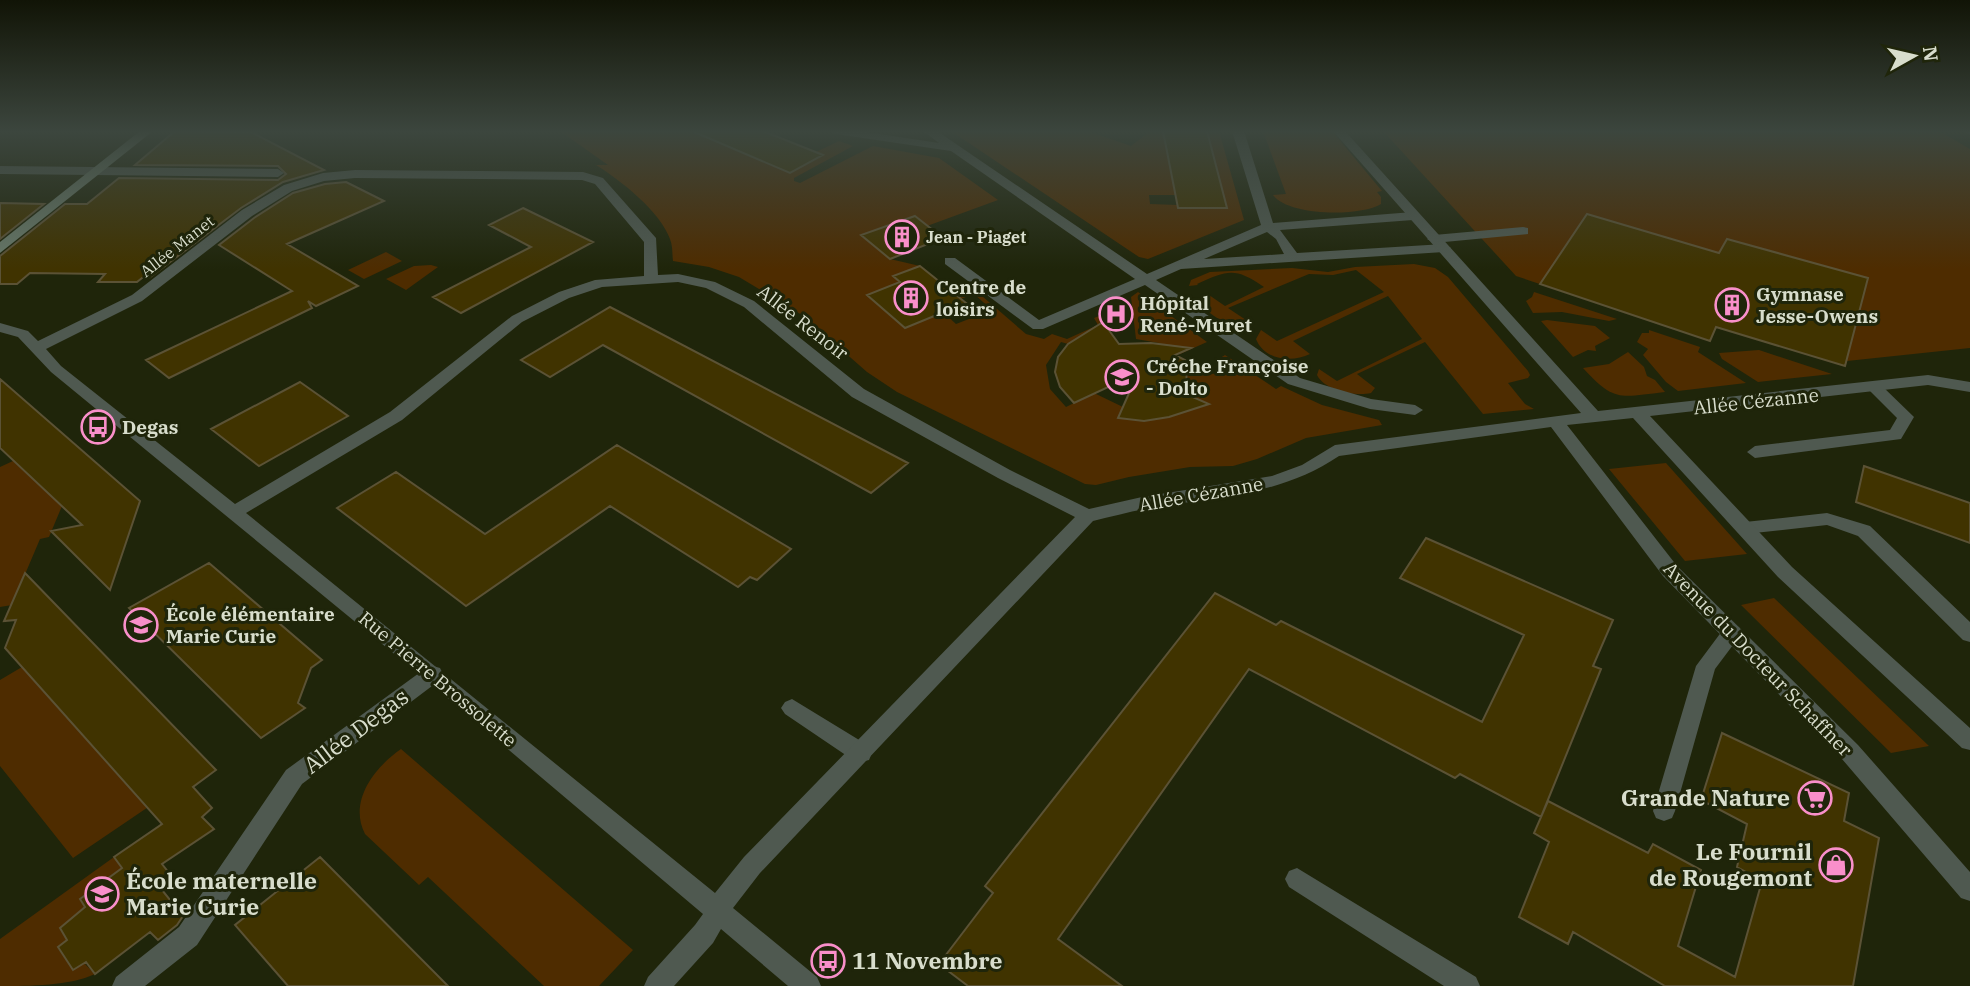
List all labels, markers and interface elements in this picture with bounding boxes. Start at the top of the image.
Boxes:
north arrow [1879,21,1949,91]
text: N [1918,45,1944,63]
street label: Allée Manet [136,211,218,281]
building icon: Jean - Piaget [883,218,921,256]
place label: Jean - Piaget [926,227,1026,247]
place label: Centre de loisirs [936,275,1026,321]
street label: Allée Renoir [753,279,854,365]
building icon: Centre de loisirs [892,279,930,317]
place label: Gymnase Jesse-Owens [1756,282,1878,328]
building icon: Gymnase Jesse-Owens [1713,286,1751,324]
place label: Hôpital René-Muret [1140,291,1252,337]
hospital icon: Hôpital René-Muret [1097,295,1135,333]
place label: Créche Françoise - Dolto [1146,354,1309,400]
school or university icon: Créche Françoise - Dolto [1103,358,1141,396]
street label: Allée Cézanne [1692,382,1820,420]
bus stop icon: Degas [79,408,117,446]
place label: Degas [122,415,178,439]
street label: Allée Cézanne [1137,471,1265,517]
street label: Avenue du Docteur Schaffner [1659,557,1858,762]
place label: École élémentaire Marie Curie [166,602,335,648]
school or university icon: École élémentaire Marie Curie [122,606,160,644]
street label: Rue Pierre Brossolette [354,606,522,752]
street label: Allée Degas [297,681,414,780]
supermarket icon: Grande Nature [1796,779,1834,817]
place label: Grande Nature [1621,782,1790,812]
place label: Le Fournil de Rougemont [1649,836,1812,892]
shop icon: Le Fournil de Rougemont [1817,846,1855,884]
place label: École maternelle Marie Curie [126,865,317,921]
school or university icon: École maternelle Marie Curie [83,875,121,913]
bus stop icon: 11 Novembre [809,942,847,980]
place label: 11 Novembre [852,945,1003,975]

